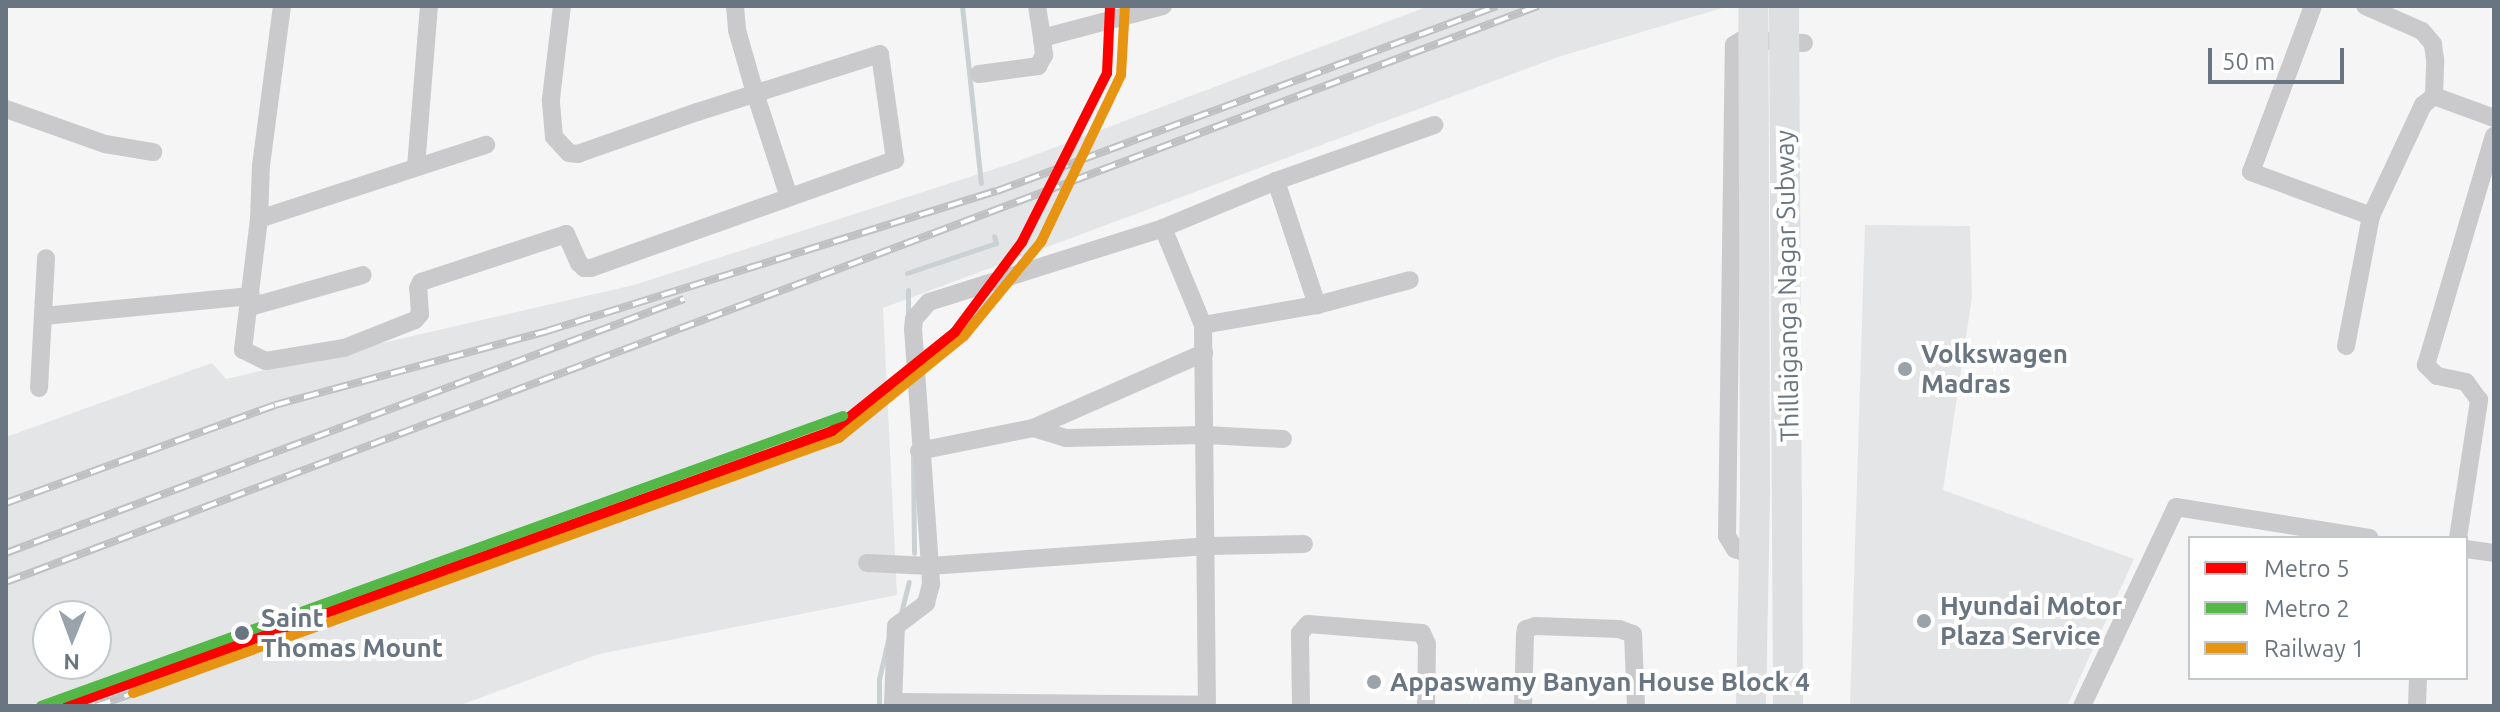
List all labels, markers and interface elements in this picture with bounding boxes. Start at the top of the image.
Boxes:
scale bar [2212,32,2348,82]
text: 50 m [2222,48,2275,75]
street label: Thillaiganga Nagar Subway [1769,130,1805,442]
place label: Volkswagen Madras [1921,338,2068,400]
marker: Volkswagen Madras [1896,360,1914,378]
legend [2188,536,2468,680]
text: Metro 5 [2264,555,2350,582]
place label: Hyundai Motor Plaza Service [1940,590,2122,652]
text: Metro 2 [2264,595,2350,622]
north arrow [32,600,112,680]
place label: Saint Thomas Mount [261,602,443,664]
marker: Hyundai Motor Plaza Service [1915,612,1933,630]
marker: Saint Thomas Mount [230,621,254,645]
text: Railway 1 [2264,635,2365,662]
text: N [63,650,80,675]
place label: Appaswamy Banyan House Block 4 [1390,666,1810,698]
marker: Appaswamy Banyan House Block 4 [1365,673,1383,691]

